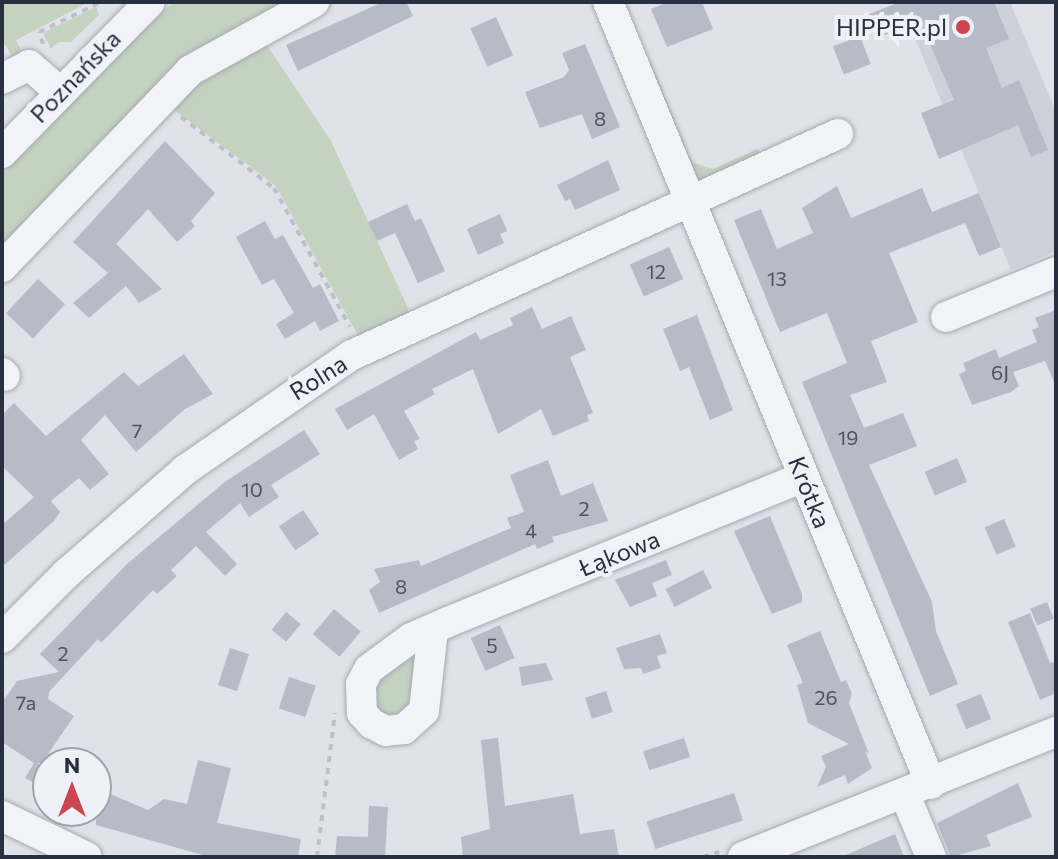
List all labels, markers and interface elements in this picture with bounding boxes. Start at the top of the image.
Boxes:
place label: HIPPER.pl [836,13,947,41]
marker: HIPPER.pl [954,18,972,36]
street label: Poznańska [24,24,126,128]
house number: 8 [594,106,606,130]
house number: 12 [646,259,666,283]
house number: 13 [767,266,787,290]
street label: Rolna [284,348,352,406]
house number: 6J [991,360,1009,384]
house number: 7 [132,418,142,442]
house number: 19 [838,425,858,449]
street label: Krótka [783,452,837,532]
house number: 10 [241,477,263,501]
house number: 2 [578,496,590,520]
house number: 4 [525,518,537,542]
street label: Łąkowa [574,524,664,582]
house number: 8 [395,574,407,598]
house number: 5 [486,633,498,657]
house number: 2 [57,641,69,665]
house number: 26 [814,685,838,709]
house number: 7a [16,690,36,714]
north arrow [32,747,112,827]
text: N [64,751,80,778]

